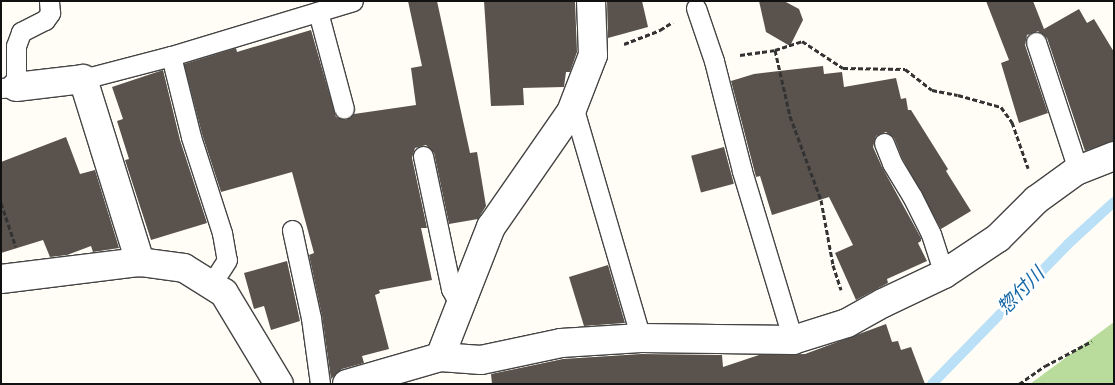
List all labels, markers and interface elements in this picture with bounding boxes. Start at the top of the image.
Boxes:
water label: 惣付川 [993,263,1049,319]

